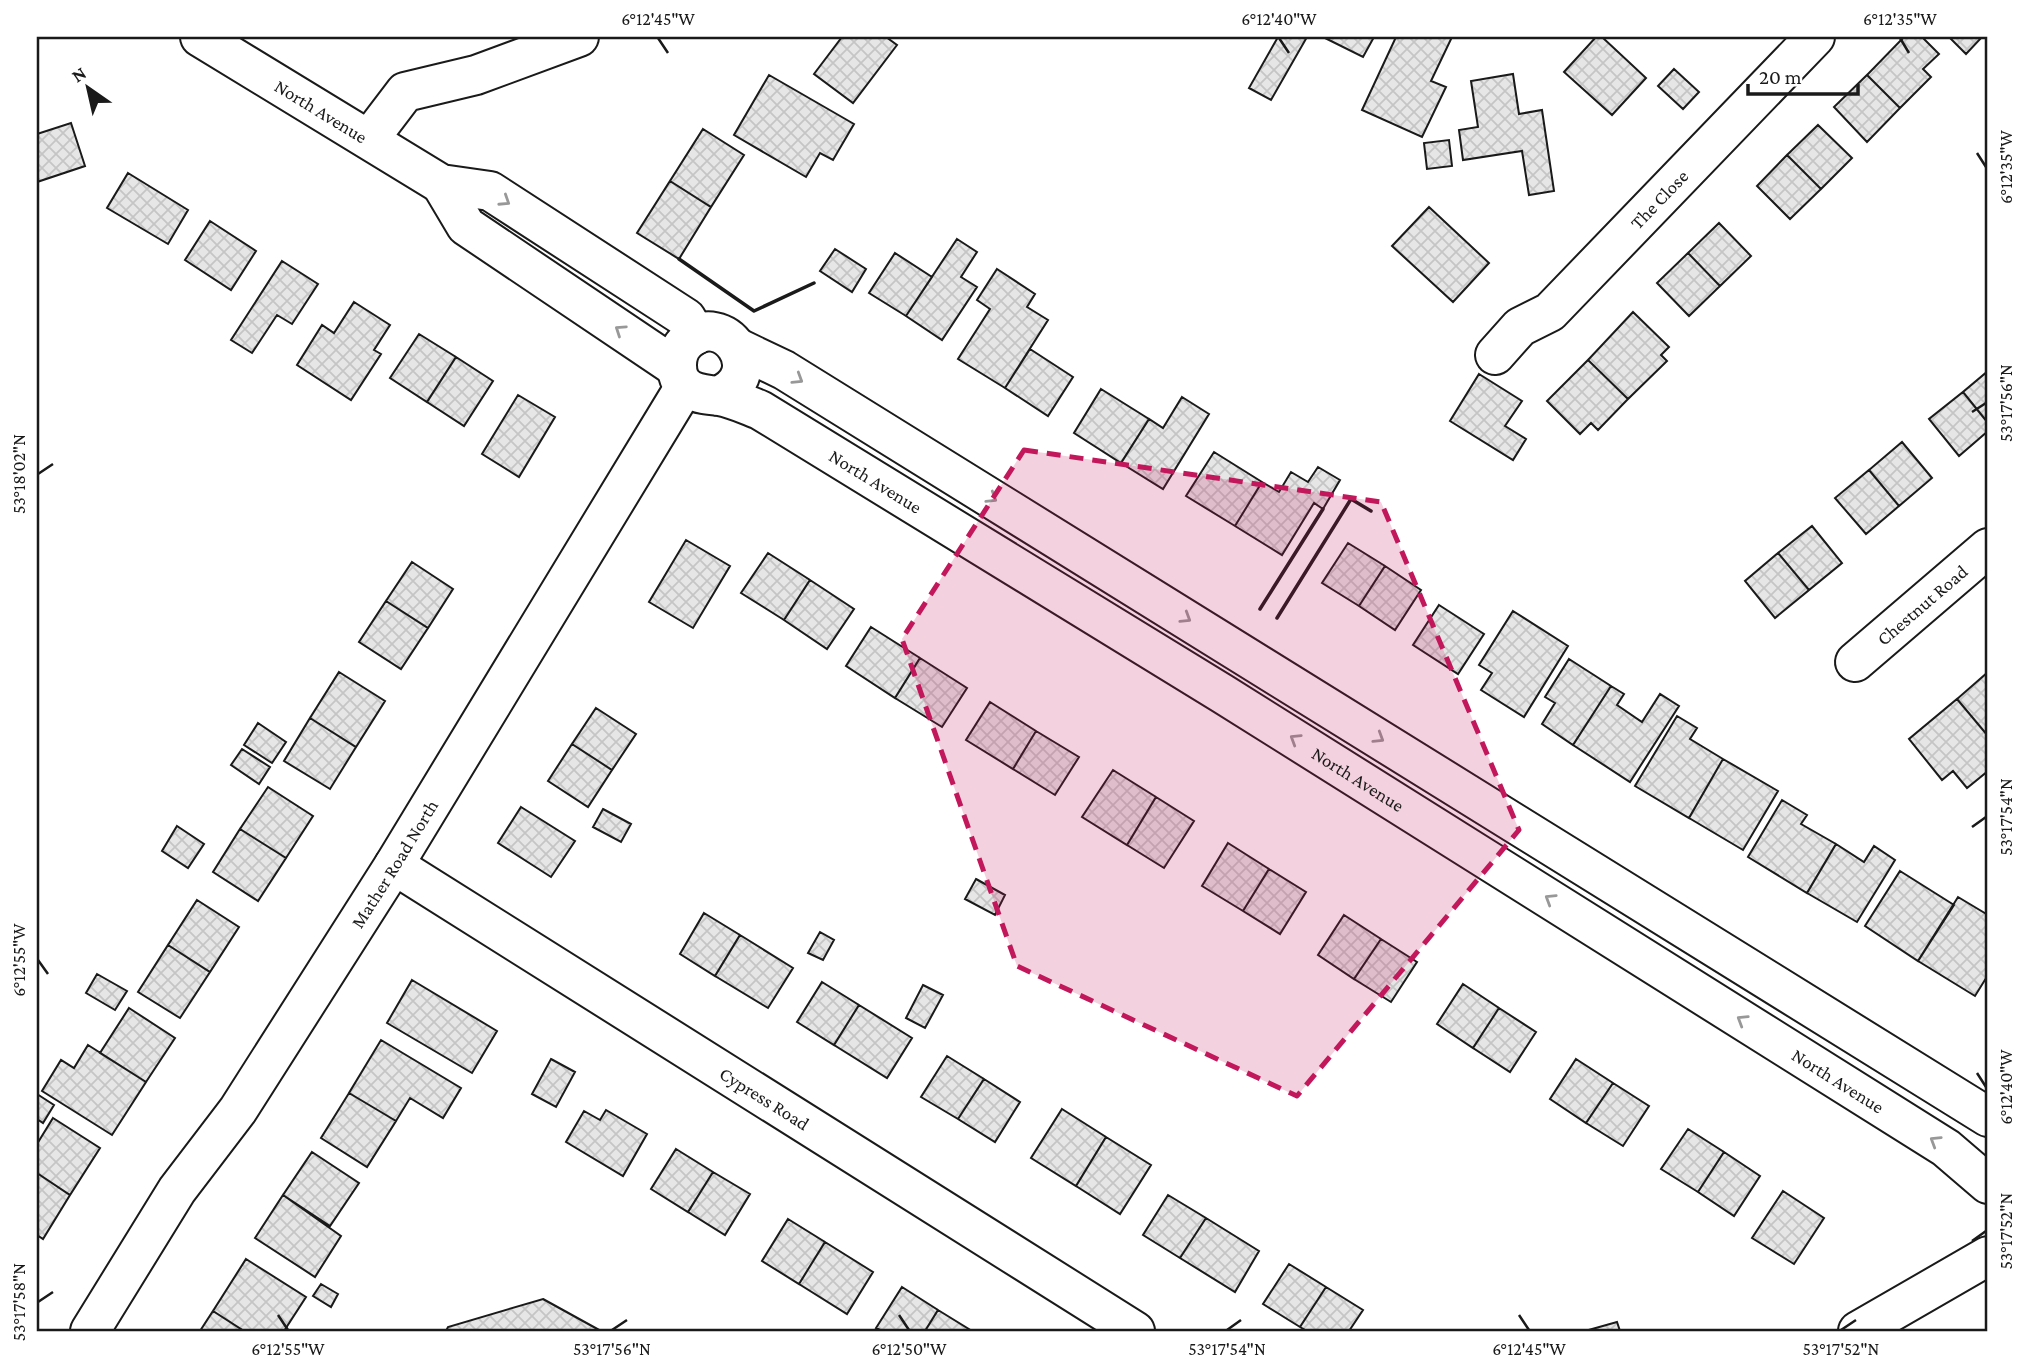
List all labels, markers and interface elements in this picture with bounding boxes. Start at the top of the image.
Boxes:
text: 6°12'45"W [621,9,695,29]
text: 6°12'40"W [1241,9,1317,29]
text: 6°12'35"W [1863,9,1937,29]
north arrow [52,52,122,122]
scale bar [1748,52,1859,96]
text: N [68,62,90,87]
text: 20 m [1759,65,1802,89]
street label: North Avenue [271,75,371,148]
text: 6°12'35"W [1996,130,2016,204]
street label: The Close [1626,165,1692,233]
one-way arrow [498,192,511,205]
one-way arrow [615,326,628,338]
text: 53°17'56"N [1996,364,2016,442]
one-way arrow [791,370,804,383]
text: 53°18'02"N [9,434,29,514]
street label: North Avenue [825,445,926,518]
one-way arrow [984,490,997,503]
street label: Chestnut Road [1873,561,1972,650]
one-way arrow [1178,609,1191,622]
one-way arrow [1371,729,1384,742]
one-way arrow [1289,735,1302,748]
street label: North Avenue [1308,743,1408,816]
text: 53°17'54"N [1996,778,2016,856]
street label: Mather Road North [347,796,442,932]
one-way arrow [1544,895,1557,908]
text: 6°12'55"W [9,923,29,997]
one-way arrow [1737,1016,1750,1029]
street label: North Avenue [1788,1044,1888,1118]
text: 6°12'40"W [1996,1049,2016,1125]
street label: Cypress Road [716,1063,813,1135]
one-way arrow [1930,1136,1943,1149]
text: 53°17'52"N [1996,1192,2016,1269]
text: 53°17'58"N [9,1263,29,1341]
text: 6°12'55"W [251,1339,325,1359]
text: 53°17'56"N [573,1339,651,1359]
text: 6°12'50"W [872,1339,947,1359]
text: 53°17'54"N [1188,1339,1266,1359]
text: 6°12'45"W [1492,1339,1566,1359]
text: 53°17'52"N [1803,1339,1880,1359]

